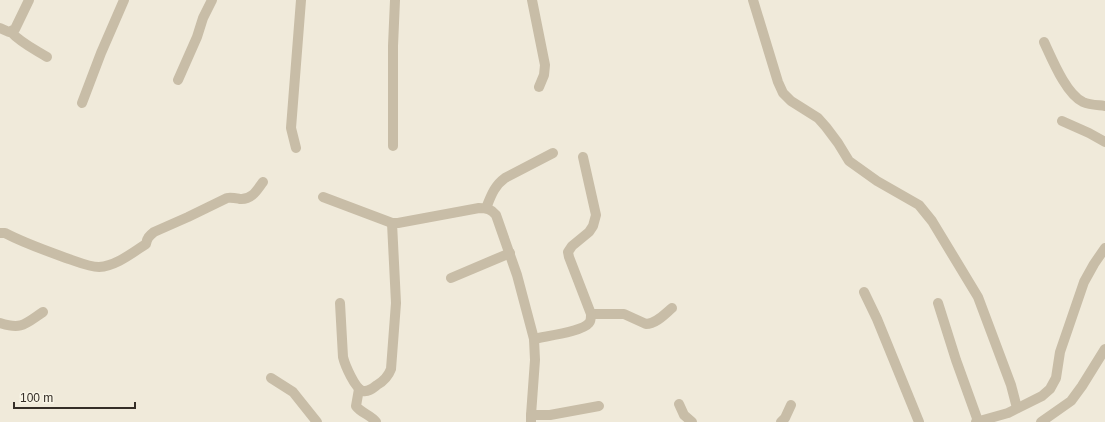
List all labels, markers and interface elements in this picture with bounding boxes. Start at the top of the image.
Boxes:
scale bar [14,384,135,410]
text: 100 m [20,391,53,405]

